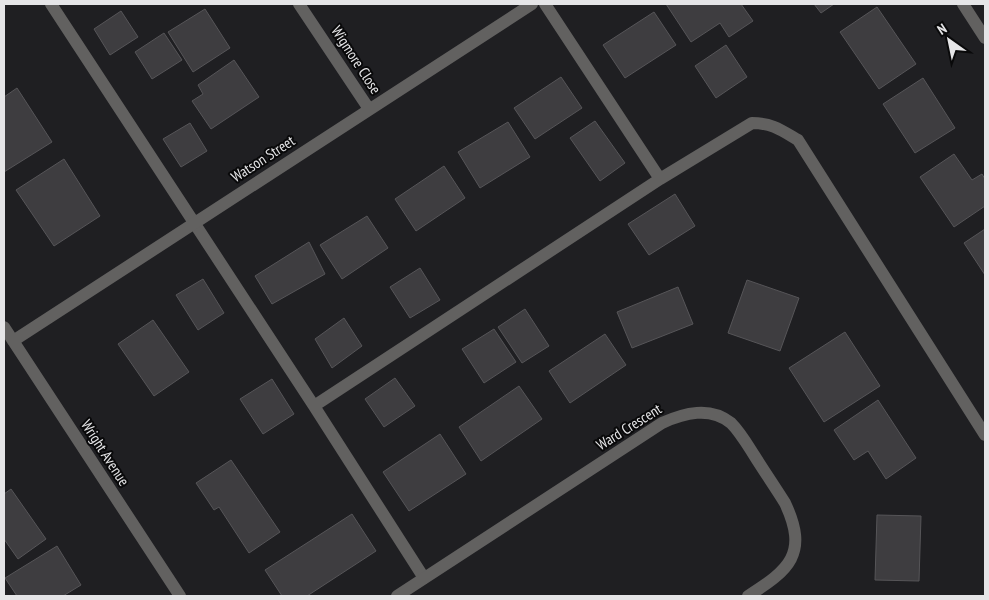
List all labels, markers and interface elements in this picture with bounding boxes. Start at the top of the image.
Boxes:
north arrow [924,15,974,65]
text: N [934,19,950,39]
street label: Wigmore Close [327,22,386,97]
street label: Watson Street [227,131,298,186]
street label: Ward Crescent [593,399,665,454]
street label: Wright Avenue [77,416,134,489]

